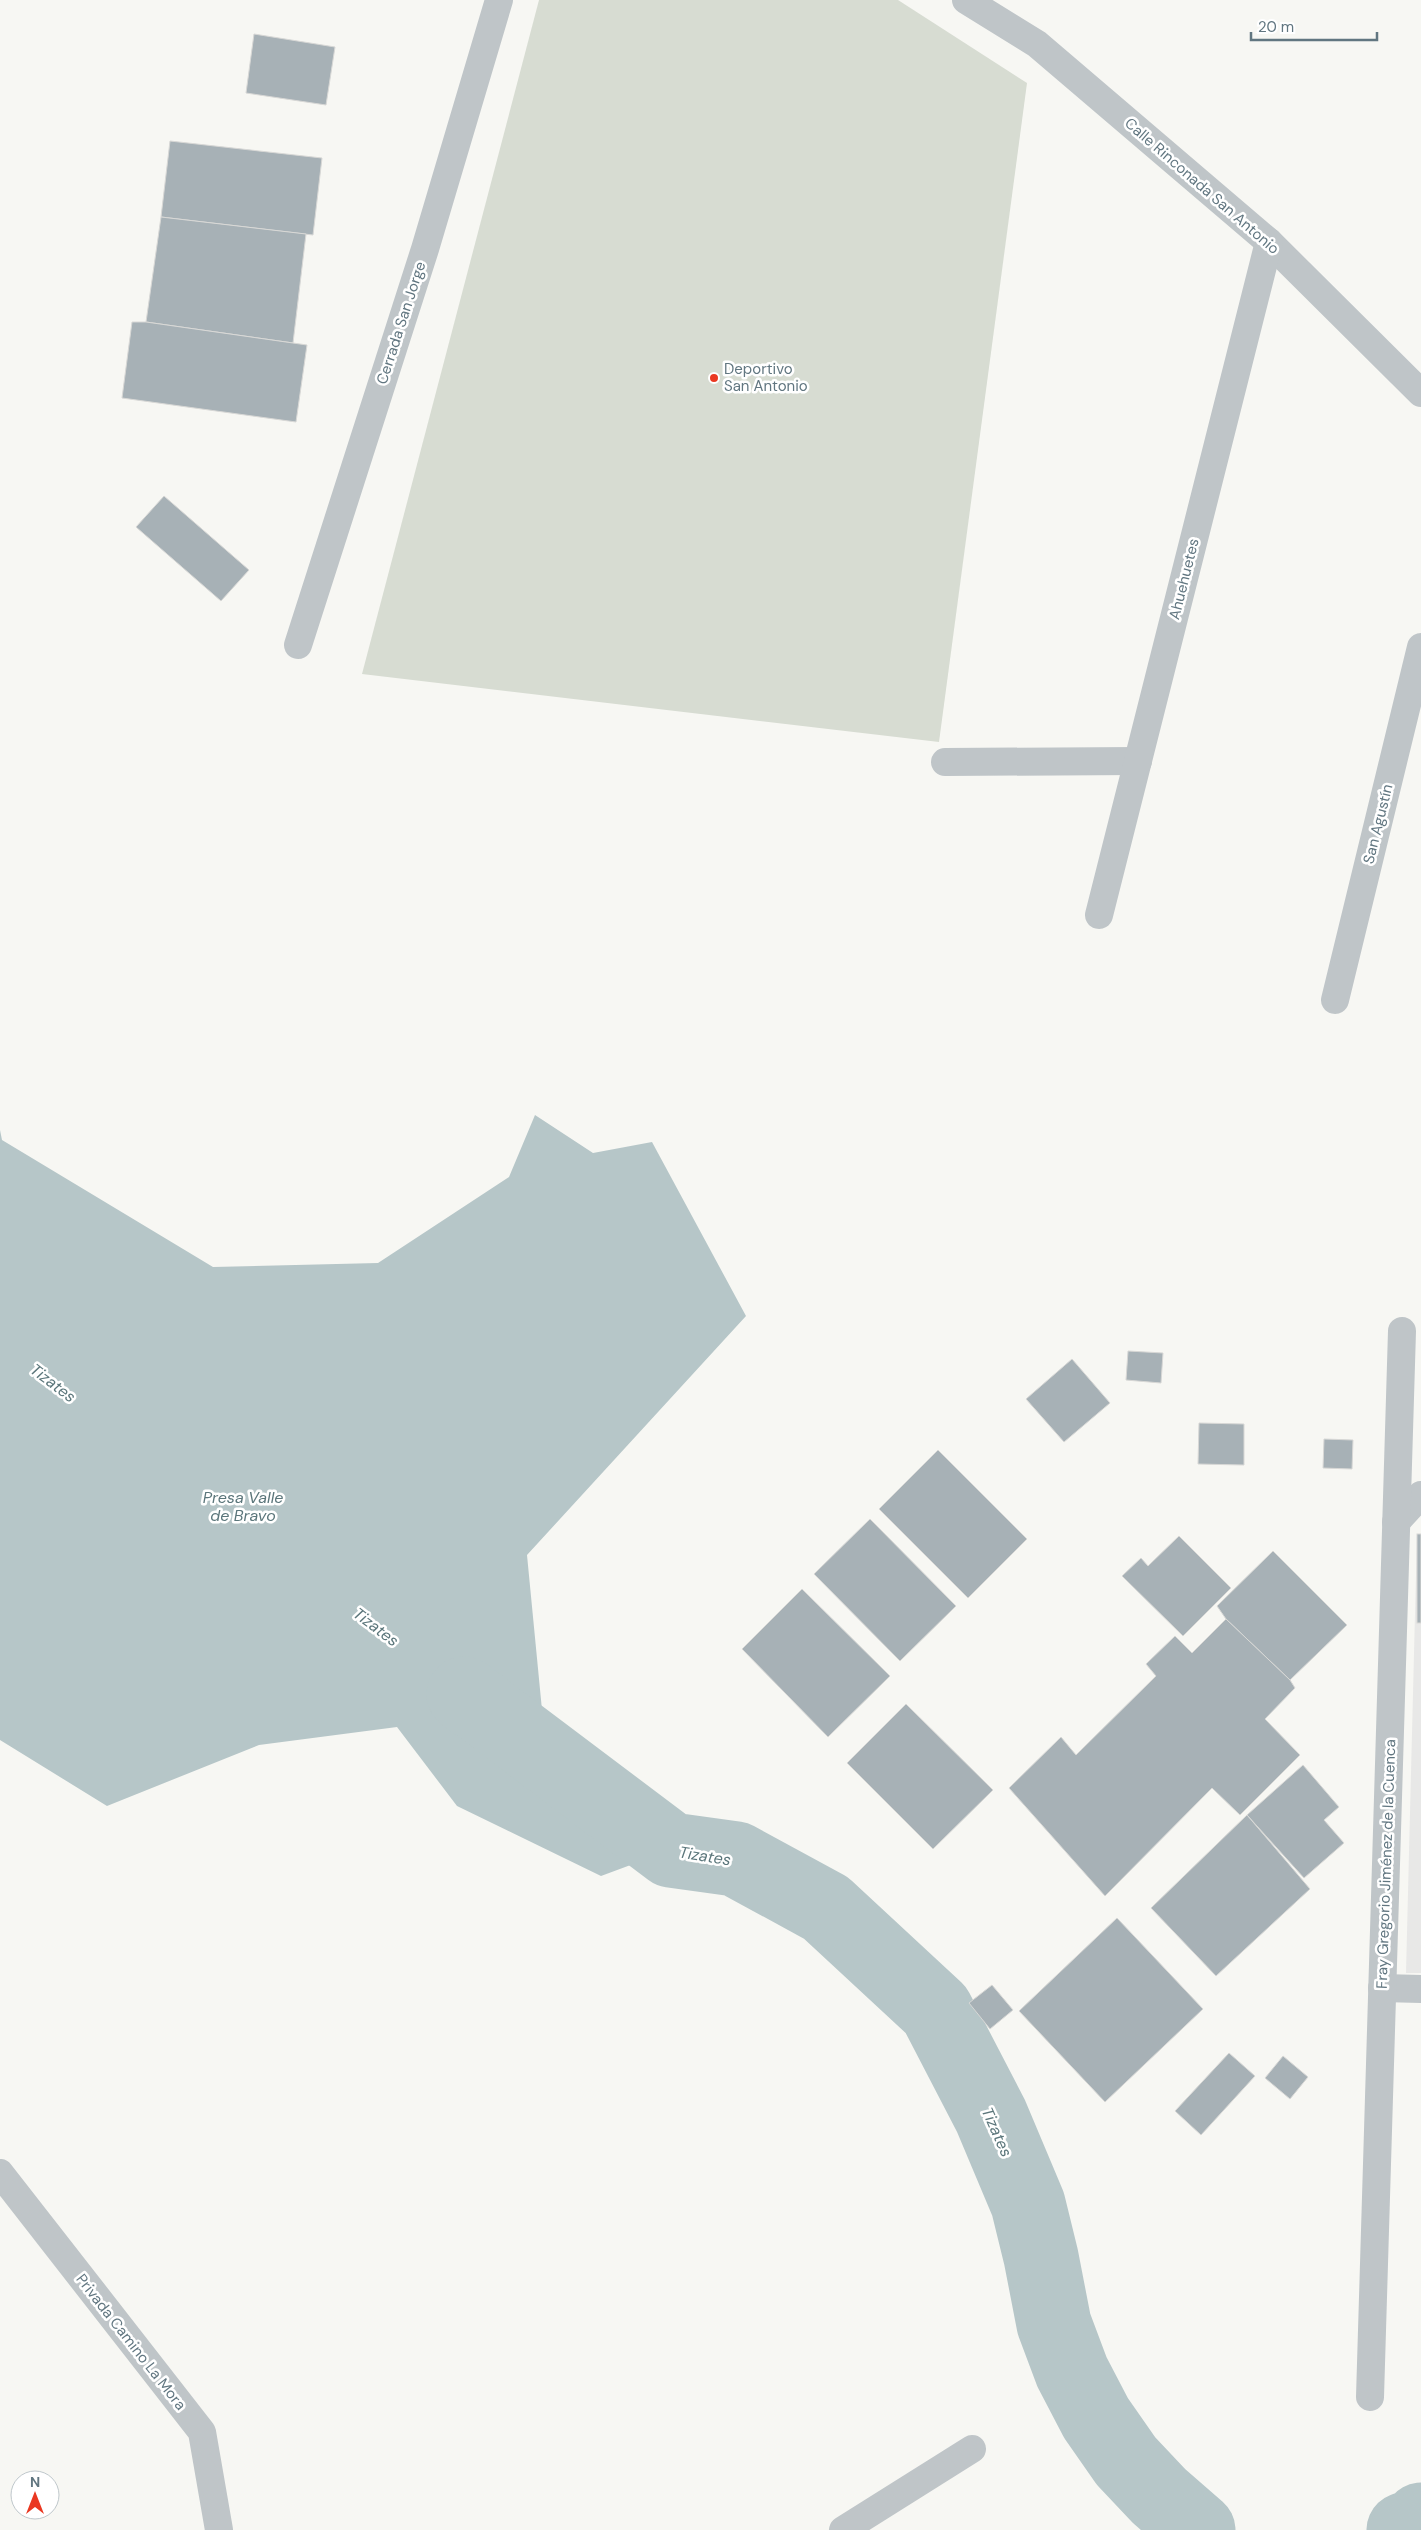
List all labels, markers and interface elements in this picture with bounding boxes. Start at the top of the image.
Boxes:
scale bar [1251,10,1377,42]
text: 20 m [1258,17,1294,37]
street label: Calle Rinconada San Antonio [1120,113,1284,259]
street label: Cerrada San Jorge [372,259,430,387]
place label: Deportivo San Antonio [724,359,808,396]
marker: Deportivo San Antonio [708,372,720,384]
street label: Ahuehuetes [1164,536,1204,622]
street label: San Agustín [1358,782,1398,866]
water label: Tizates [26,1359,80,1407]
water label: Presa Valle de Bravo [203,1487,283,1526]
water label: Tizates [349,1603,403,1651]
street label: Fray Gregorio Jiménez de la Cuenca [1372,1739,1400,1989]
water label: Tizates [678,1842,732,1870]
water label: Tizates [977,2104,1017,2160]
street label: Privada Camino La Mora [71,2270,191,2414]
north arrow [10,2470,60,2520]
text: N [30,2473,40,2491]

